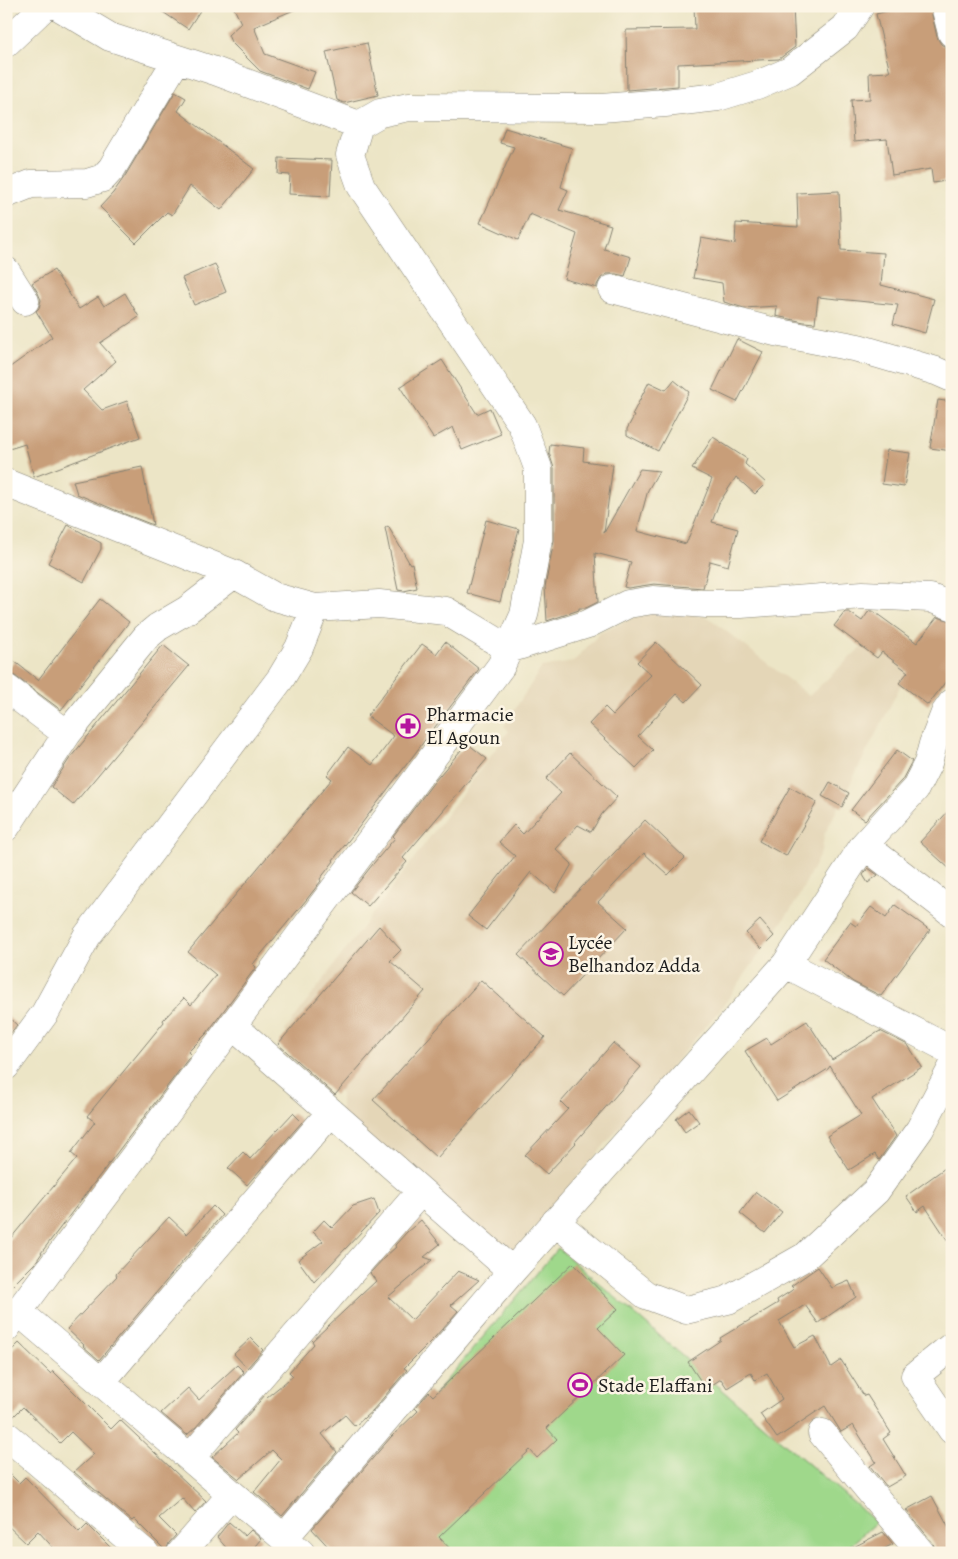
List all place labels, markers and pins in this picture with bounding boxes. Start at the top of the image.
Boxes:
place label: Pharmacie El Agoun [426,701,514,751]
pharmacy icon: Pharmacie El Agoun [395,713,421,739]
place label: Lycée Belhandoz Adda [568,929,701,979]
school or university icon: Lycée Belhandoz Adda [538,941,564,967]
sports icon: Stade Elaffani [567,1372,593,1398]
place label: Stade Elaffani [598,1372,713,1399]

